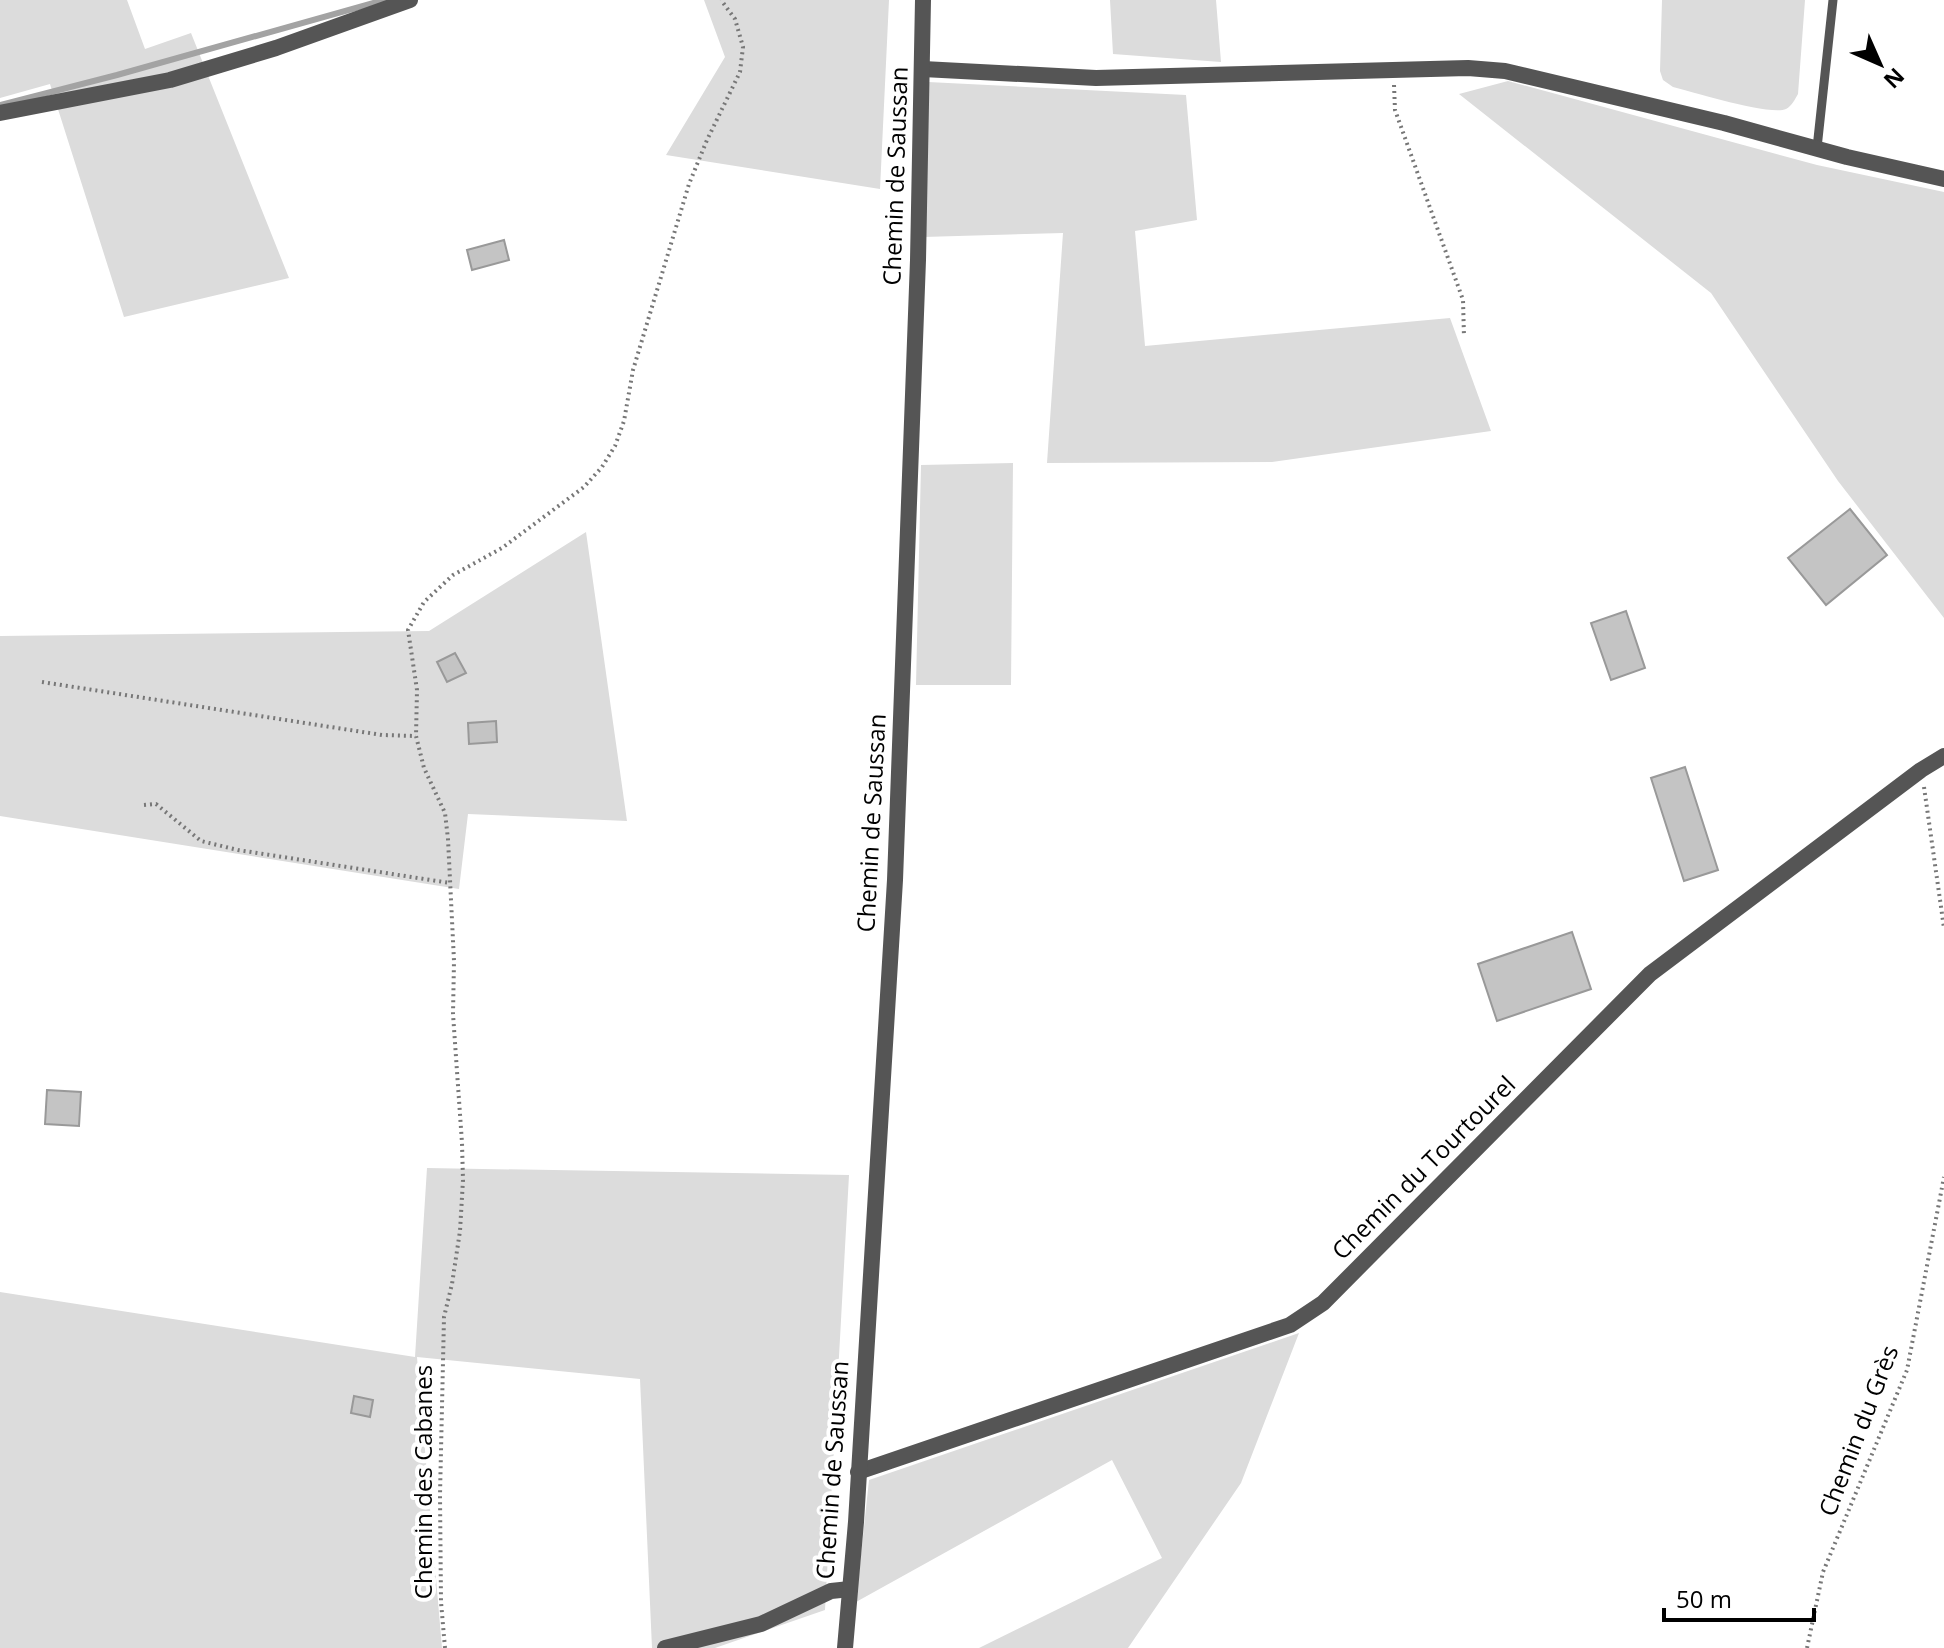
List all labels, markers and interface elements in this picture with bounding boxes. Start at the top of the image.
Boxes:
north arrow [1840,24,1920,104]
text: N [1878,62,1912,96]
street label: Chemin de Saussan [874,66,915,286]
street label: Chemin de Saussan [848,713,893,933]
street label: Chemin du Tourtourel [1324,1068,1522,1266]
street label: Chemin du Grès [1810,1340,1905,1521]
street label: Chemin de Saussan [807,1359,856,1580]
street label: Chemin des Cabanes [406,1365,439,1599]
scale bar [1664,1572,1814,1622]
text: 50 m [1676,1582,1732,1615]

